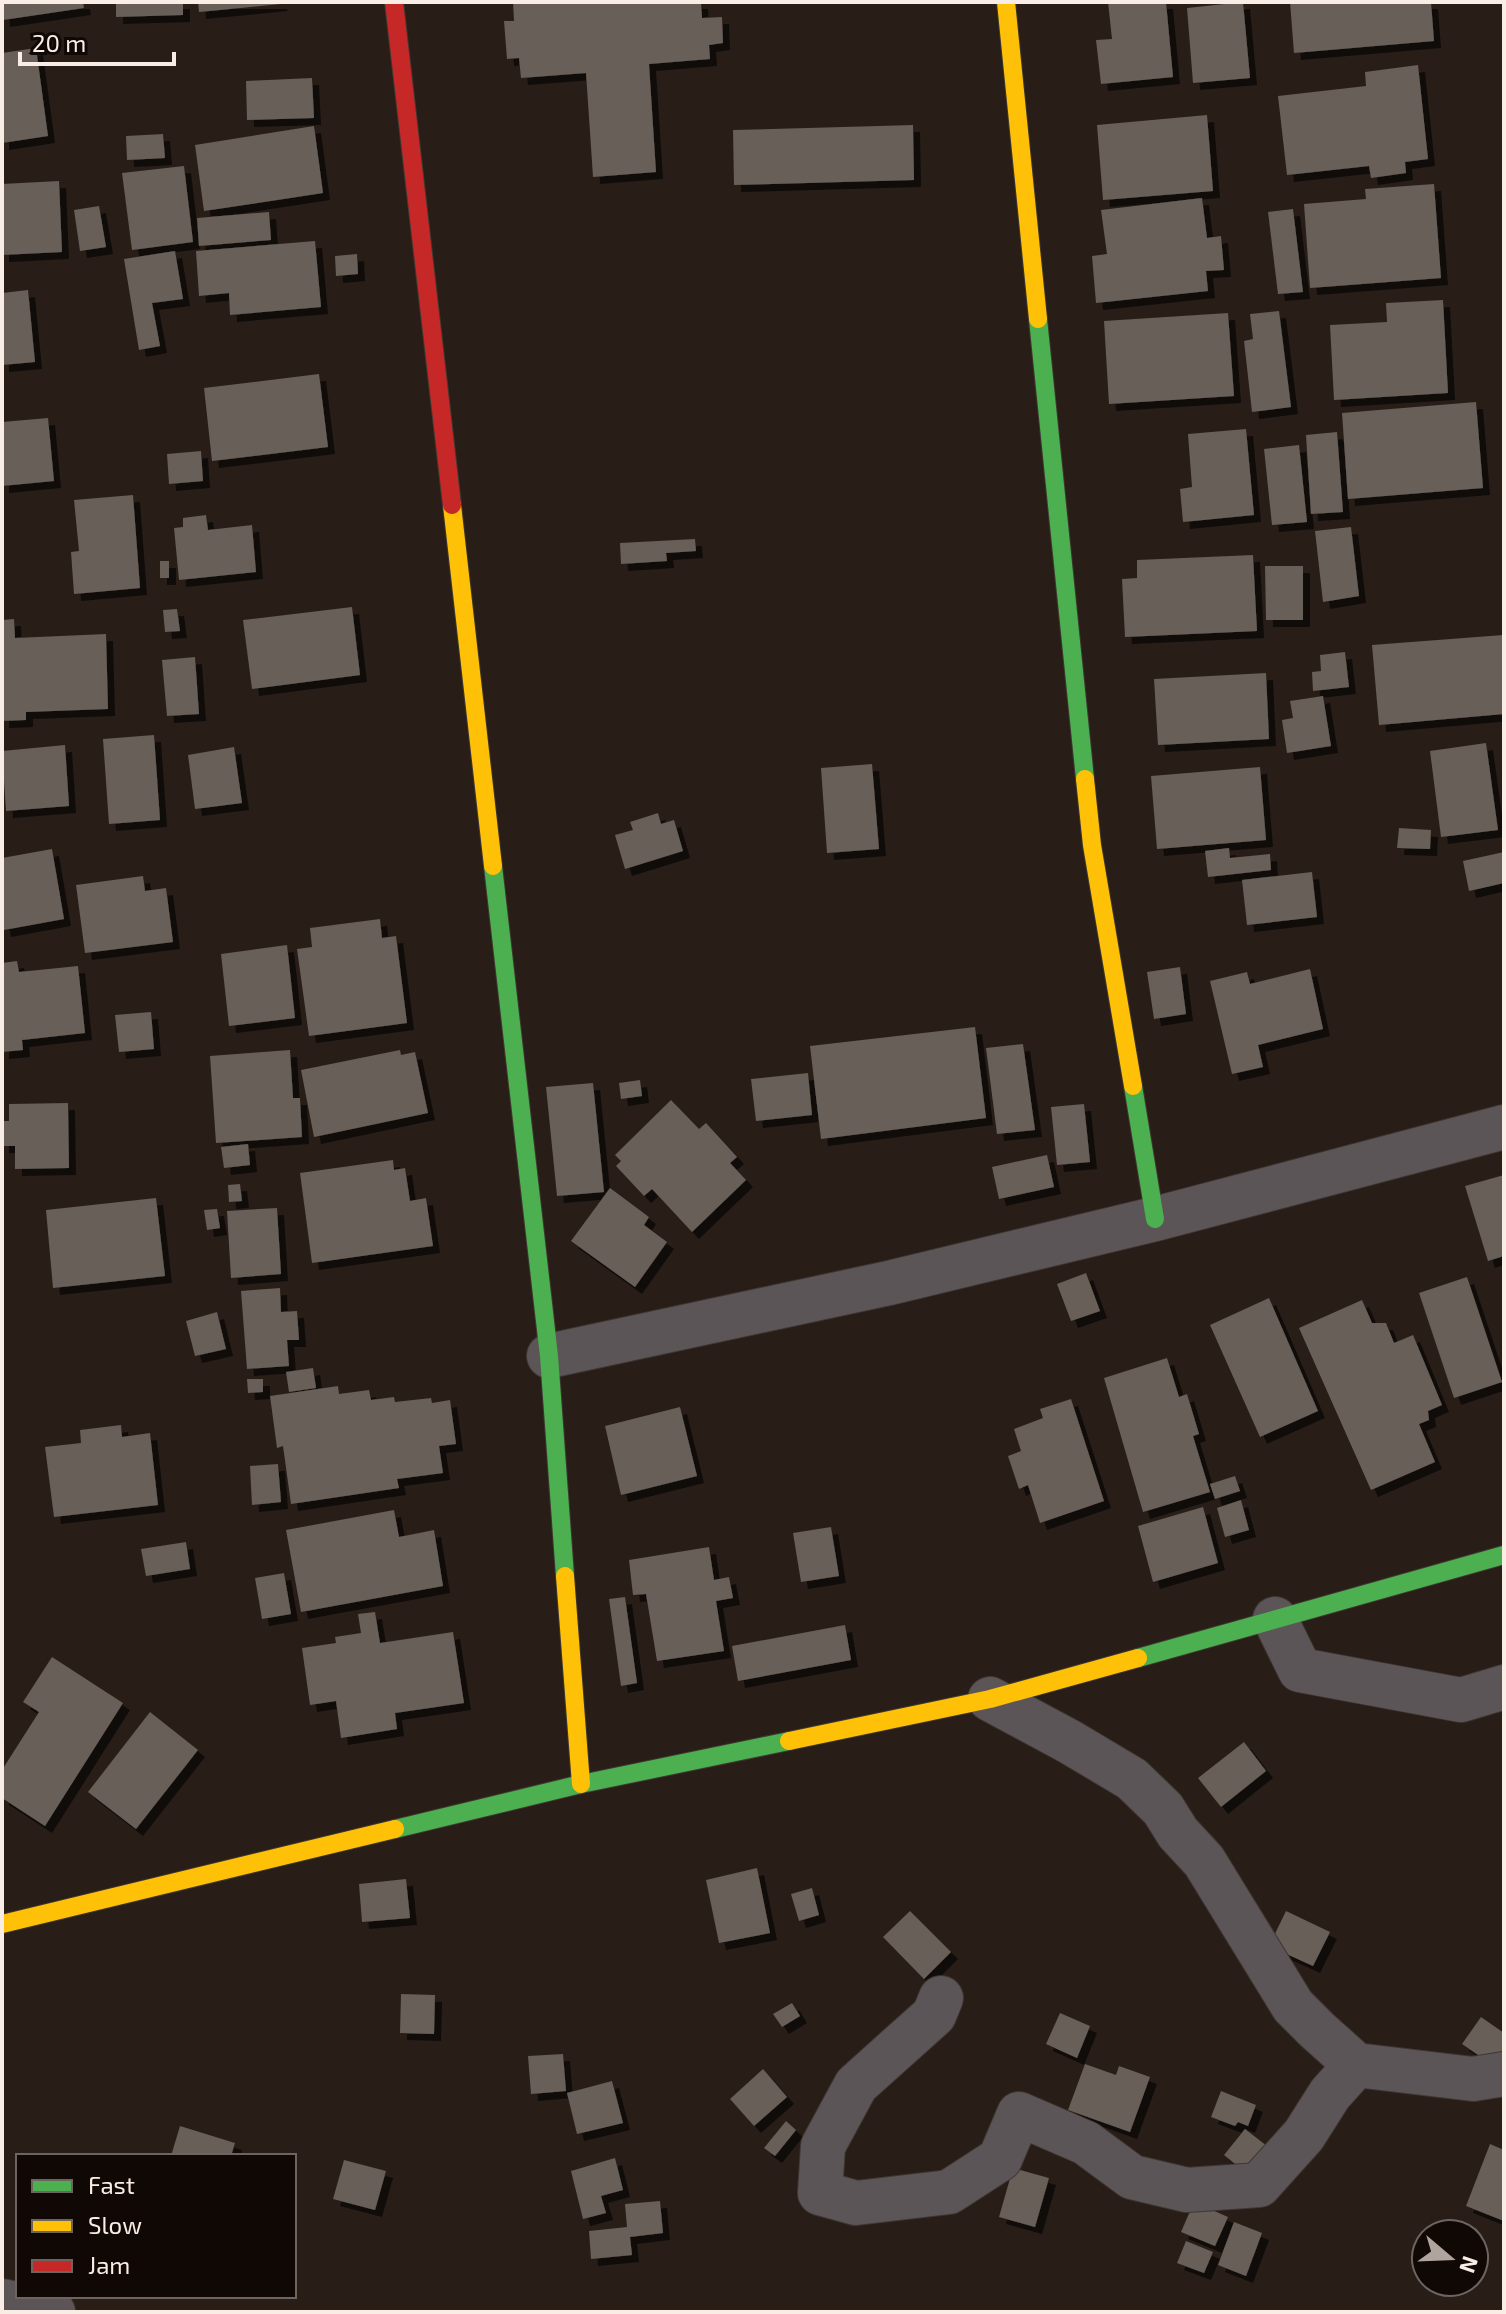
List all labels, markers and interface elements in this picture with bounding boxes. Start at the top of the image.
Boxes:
scale bar [20,16,174,66]
text: 20 m [32,28,86,57]
legend [16,2154,296,2298]
text: Fast [88,2170,135,2199]
text: Slow [88,2210,142,2239]
north arrow [1410,2218,1490,2298]
text: Jam [88,2250,130,2279]
text: N [1455,2253,1485,2277]

